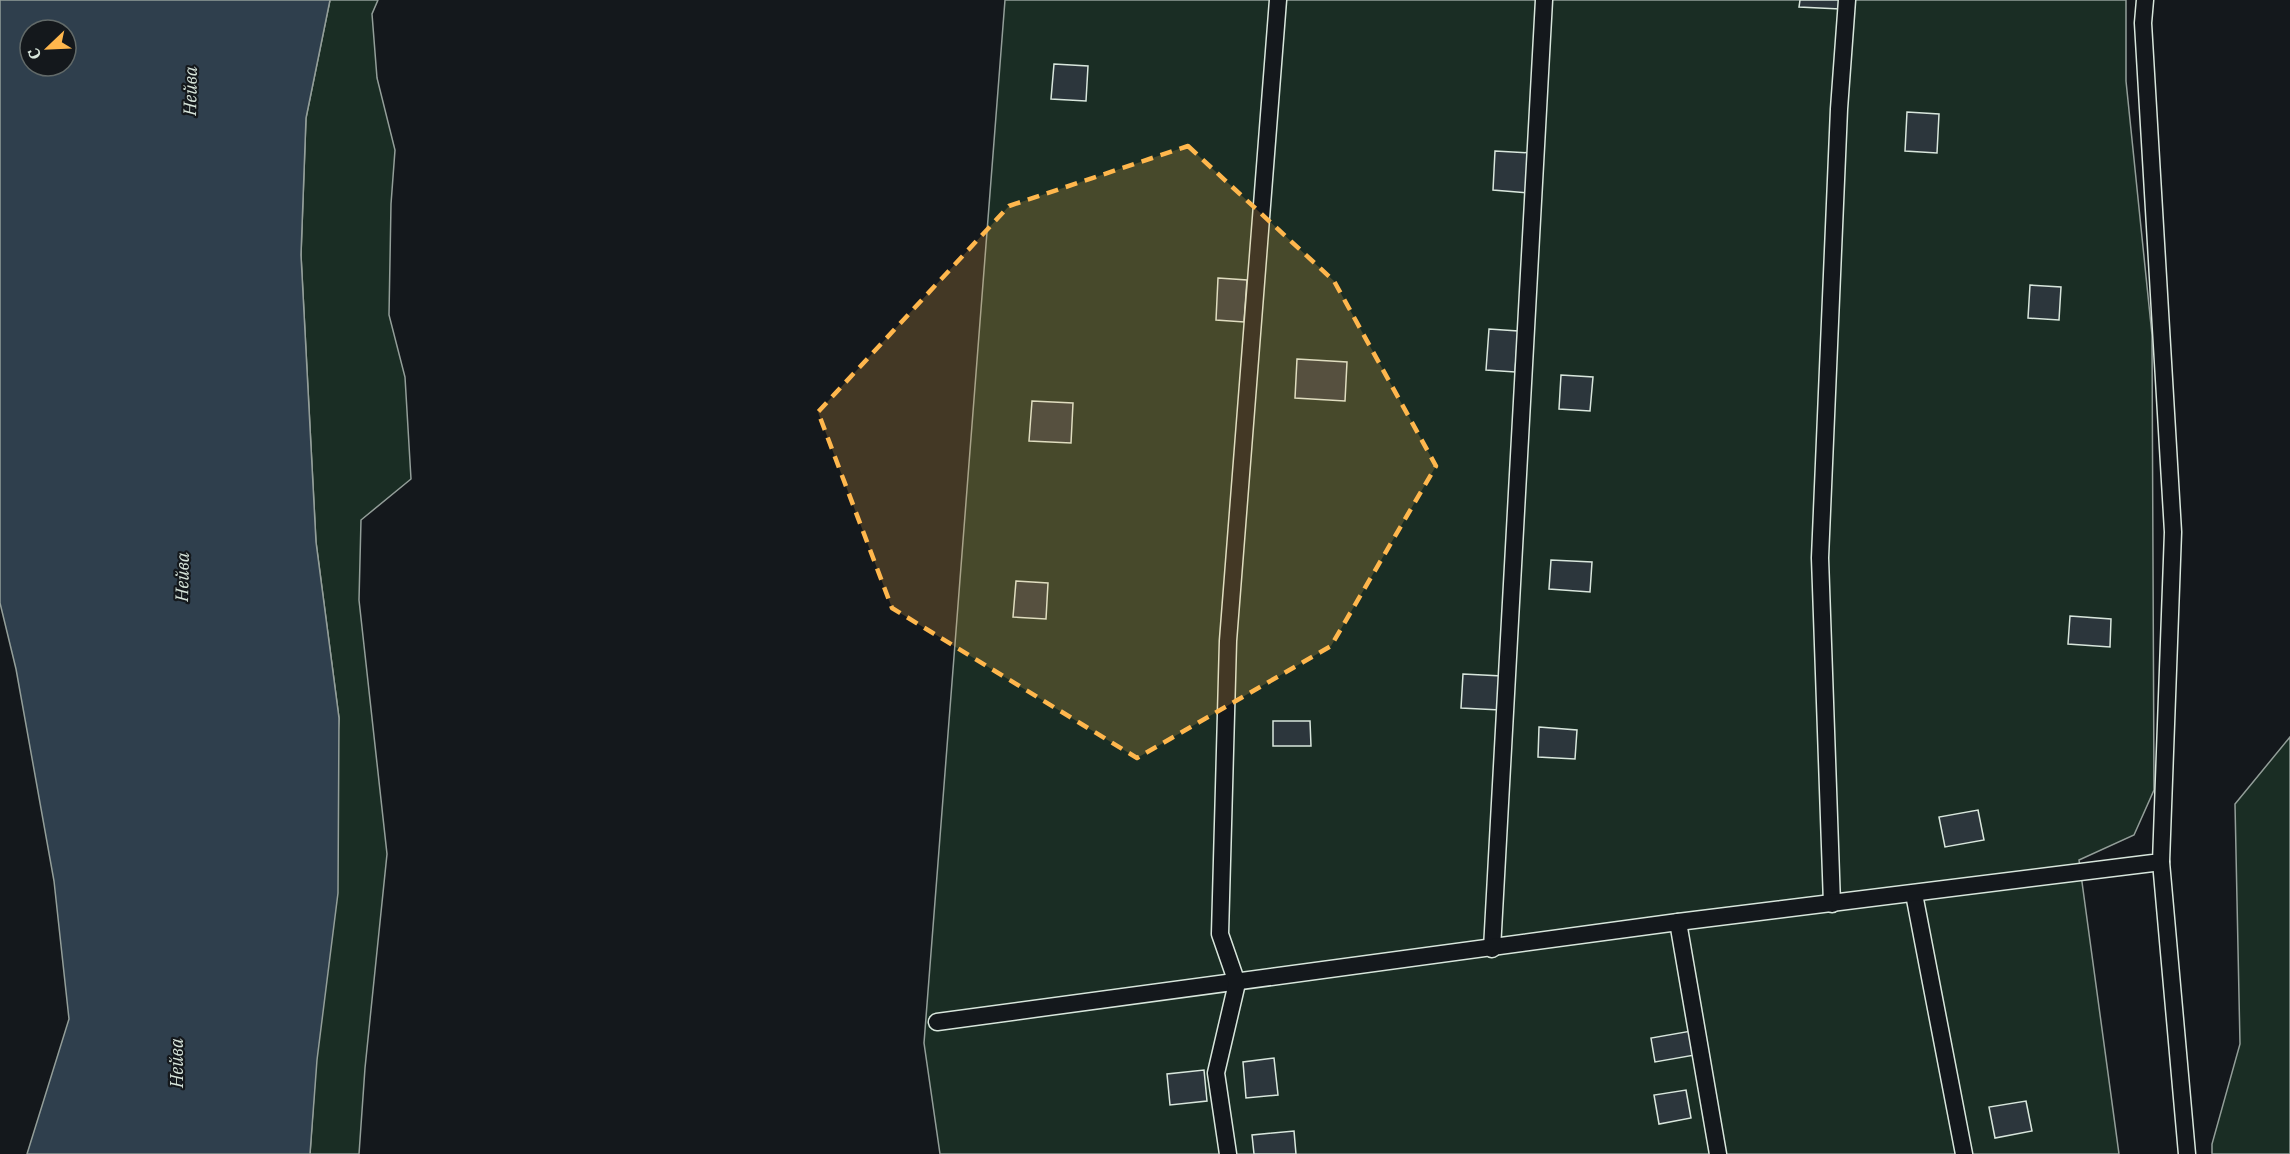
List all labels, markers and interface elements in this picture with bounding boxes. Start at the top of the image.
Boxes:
north arrow [18,18,78,78]
text: С [23,45,45,63]
water label: Нейва [178,66,202,117]
water label: Нейва [170,552,194,603]
water label: Нейва [165,1038,188,1089]

